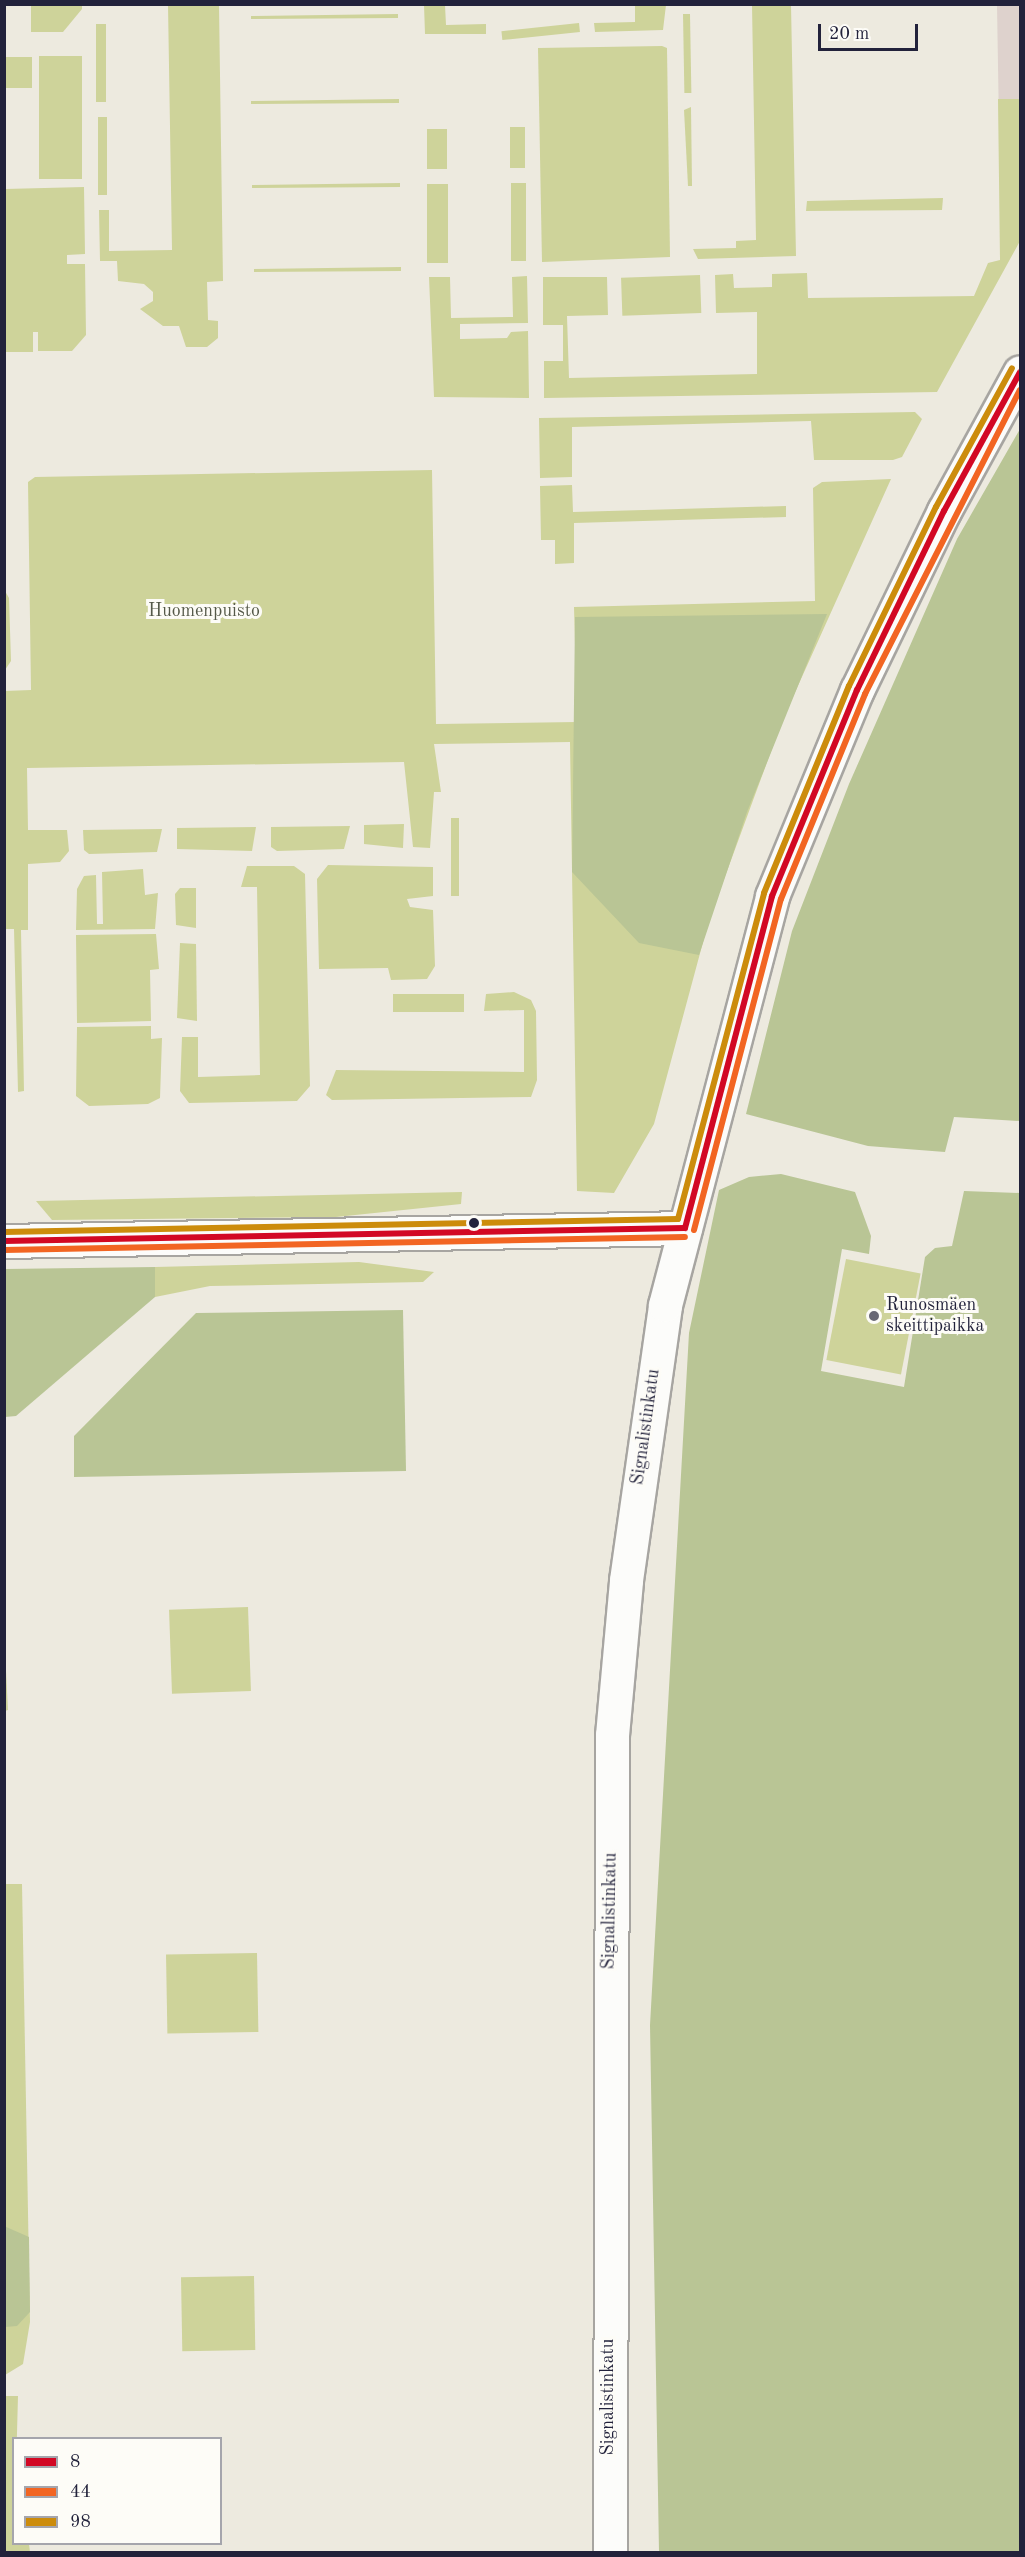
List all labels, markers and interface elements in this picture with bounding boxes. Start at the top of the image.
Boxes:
scale bar [821,12,922,50]
text: 20 m [829,25,869,43]
park label: Huomenpuisto [148,600,260,622]
unlabelled marker [468,1217,480,1229]
place label: Runosmäen skeittipaikka [886,1295,984,1338]
marker: Runosmäen skeittipaikka [867,1309,881,1323]
street label: Signalistinkatu [627,1368,665,1486]
street label: Signalistinkatu [598,1852,622,1970]
street label: Signalistinkatu [597,2339,619,2455]
legend [12,2437,222,2545]
text: 8 [70,2453,80,2471]
text: 44 [70,2483,91,2501]
text: 98 [70,2513,91,2531]

